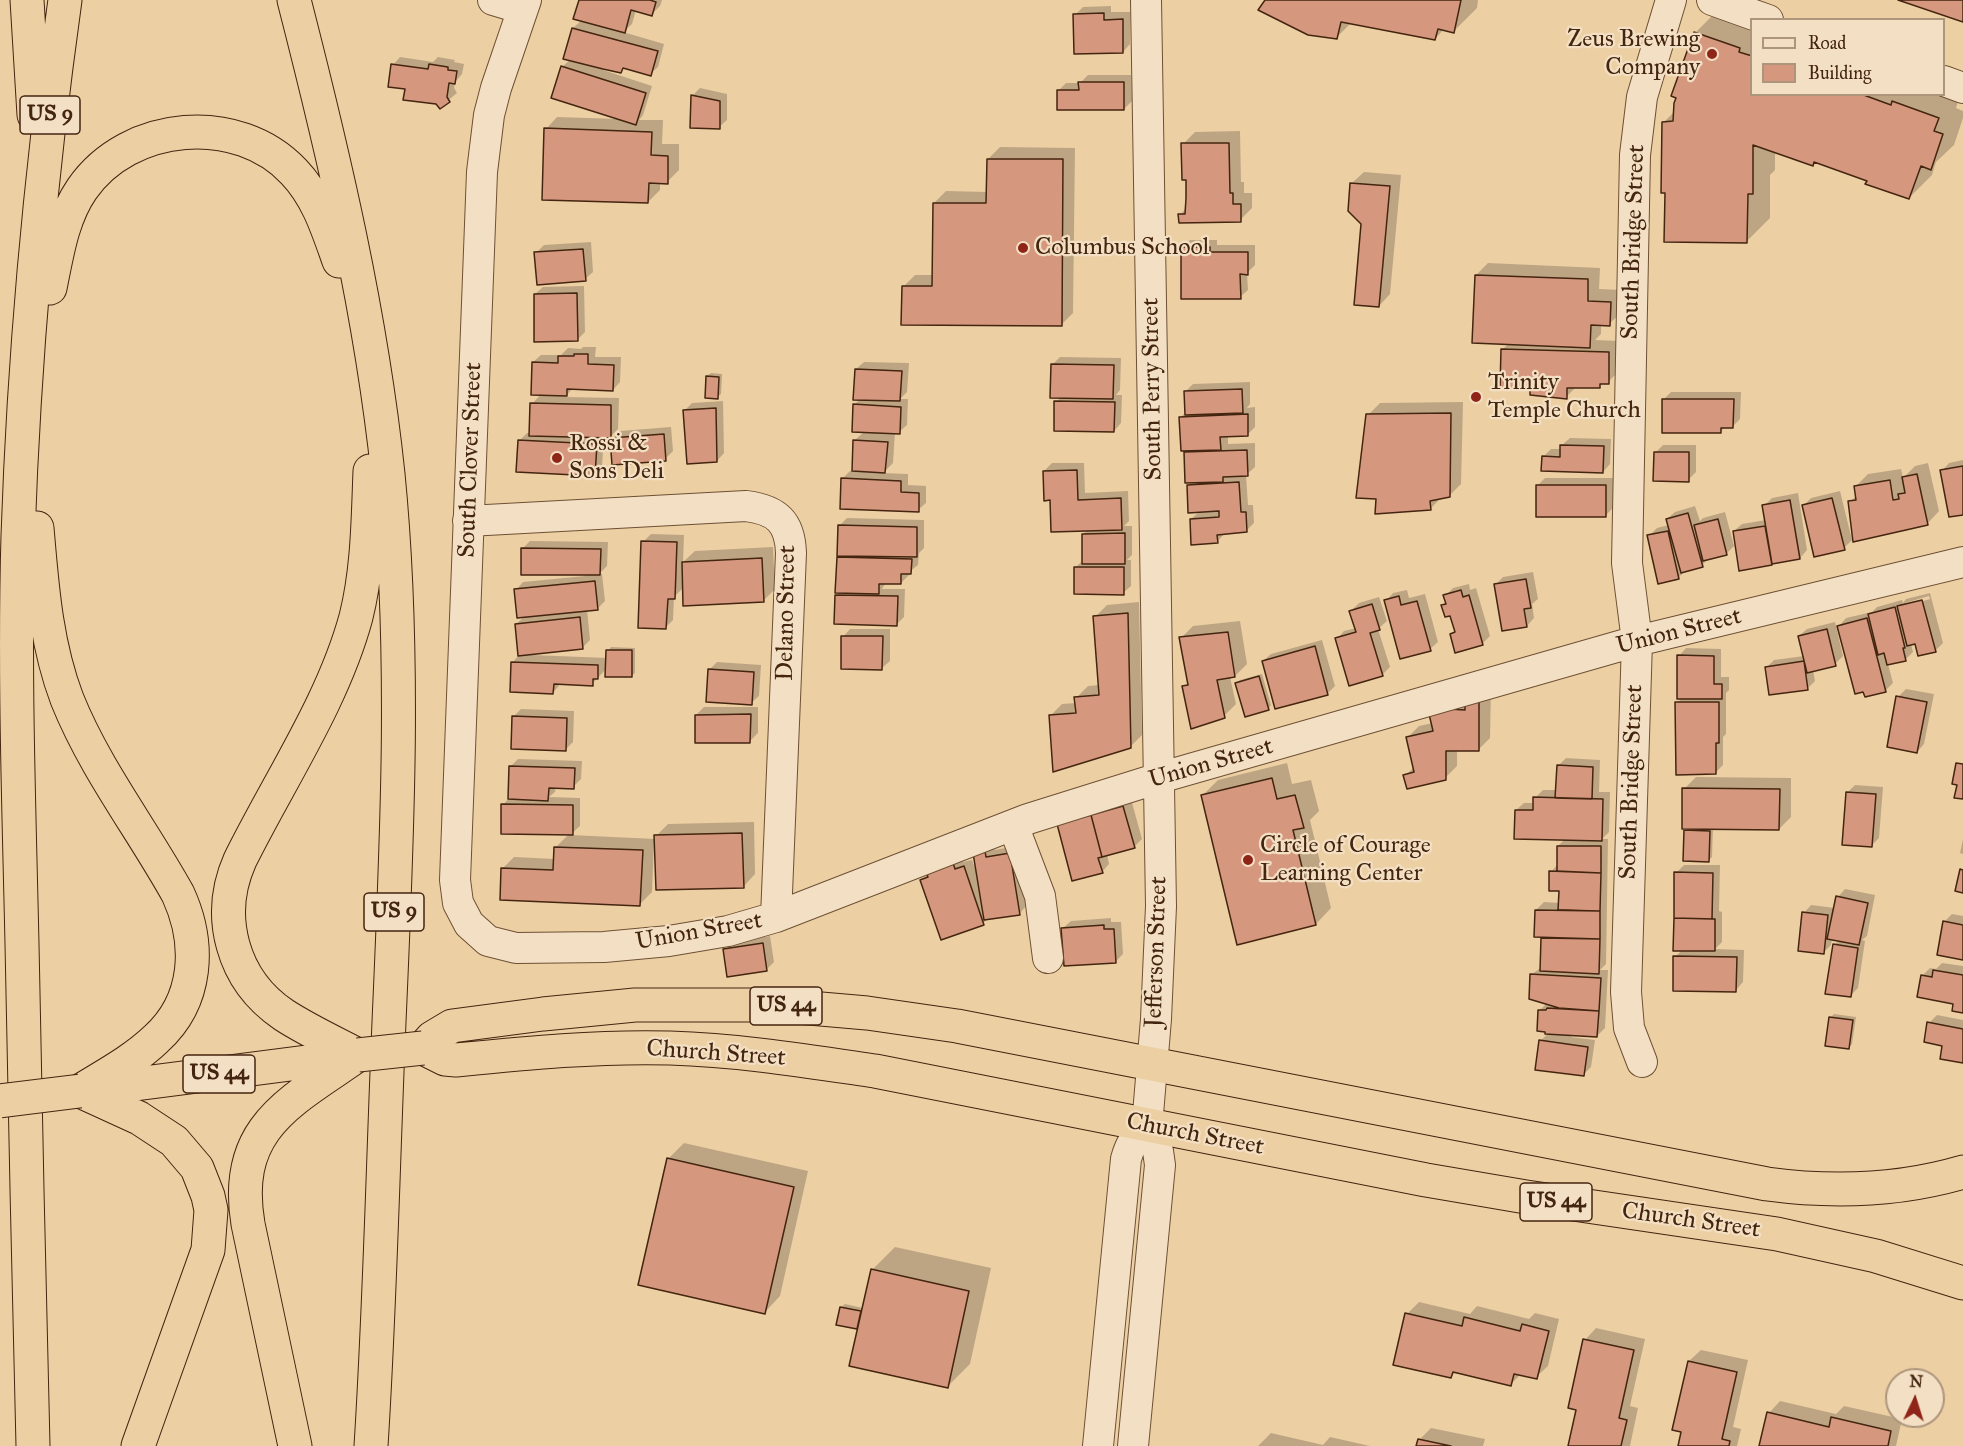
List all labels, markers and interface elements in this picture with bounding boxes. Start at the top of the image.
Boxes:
legend [1750,18,1945,96]
place label: Zeus Brewing Company [1567,26,1700,82]
text: Road [1808,32,1846,54]
marker: Zeus Brewing Company [1705,47,1719,61]
text: Building [1808,62,1871,84]
road number: US 9 [20,96,80,134]
street label: South Bridge Street [1616,144,1652,340]
place label: Columbus School [1035,234,1209,262]
marker: Columbus School [1016,241,1030,255]
street label: South Perry Street [1137,297,1169,481]
street label: South Clover Street [453,362,489,558]
place label: Trinity Temple Church [1488,369,1641,425]
marker: Trinity Temple Church [1469,390,1483,404]
place label: Rossi & Sons Deli [569,430,664,486]
marker: Rossi & Sons Deli [550,451,564,465]
street label: Delano Street [771,545,803,681]
street label: Union Street [1613,603,1745,661]
street label: South Bridge Street [1614,684,1650,880]
street label: Union Street [1146,733,1276,795]
place label: Circle of Courage Learning Center [1260,832,1431,888]
marker: Circle of Courage Learning Center [1241,853,1255,867]
street label: Jefferson Street [1140,876,1174,1028]
road number: US 9 [364,893,424,931]
street label: Union Street [634,907,764,957]
road number: US 44 [750,987,822,1025]
street label: Church Street [645,1035,787,1073]
road number: US 44 [183,1055,255,1093]
street label: Church Street [1124,1108,1266,1162]
road number: US 44 [1520,1183,1592,1221]
street label: Church Street [1620,1197,1762,1245]
north arrow [1885,1368,1945,1428]
text: N [1909,1372,1924,1391]

